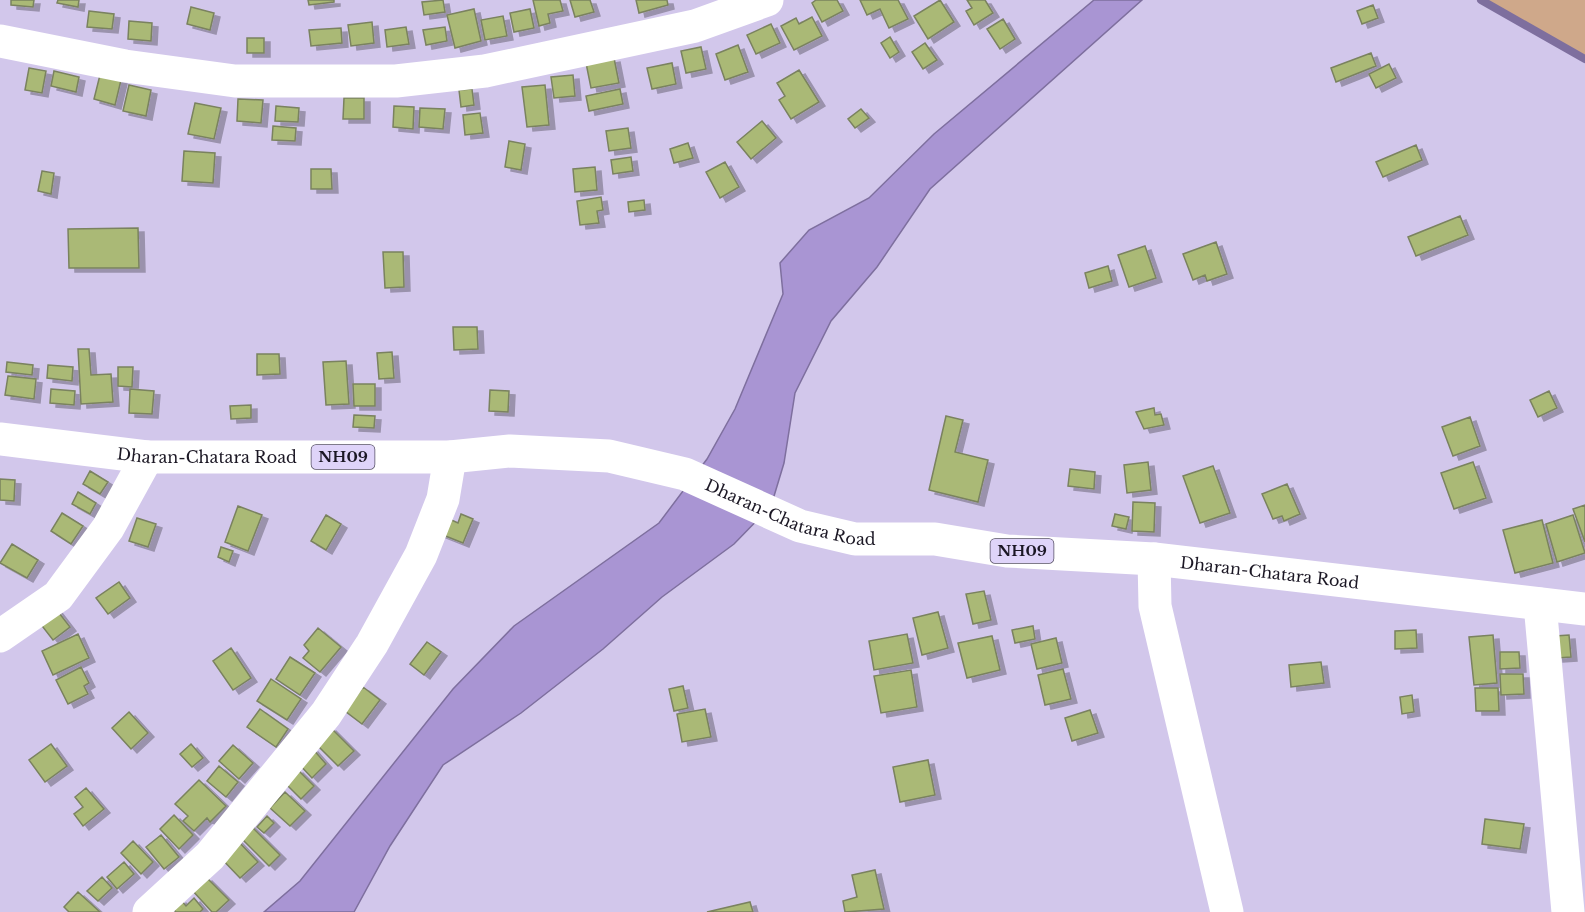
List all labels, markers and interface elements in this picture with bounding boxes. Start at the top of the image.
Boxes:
street label: Dharan-Chatara Road [116,443,297,467]
road number: NH09 [312,445,374,469]
street label: Dharan-Chatara Road [702,475,876,549]
road number: NH09 [990,539,1054,563]
street label: Dharan-Chatara Road [1179,552,1360,593]

